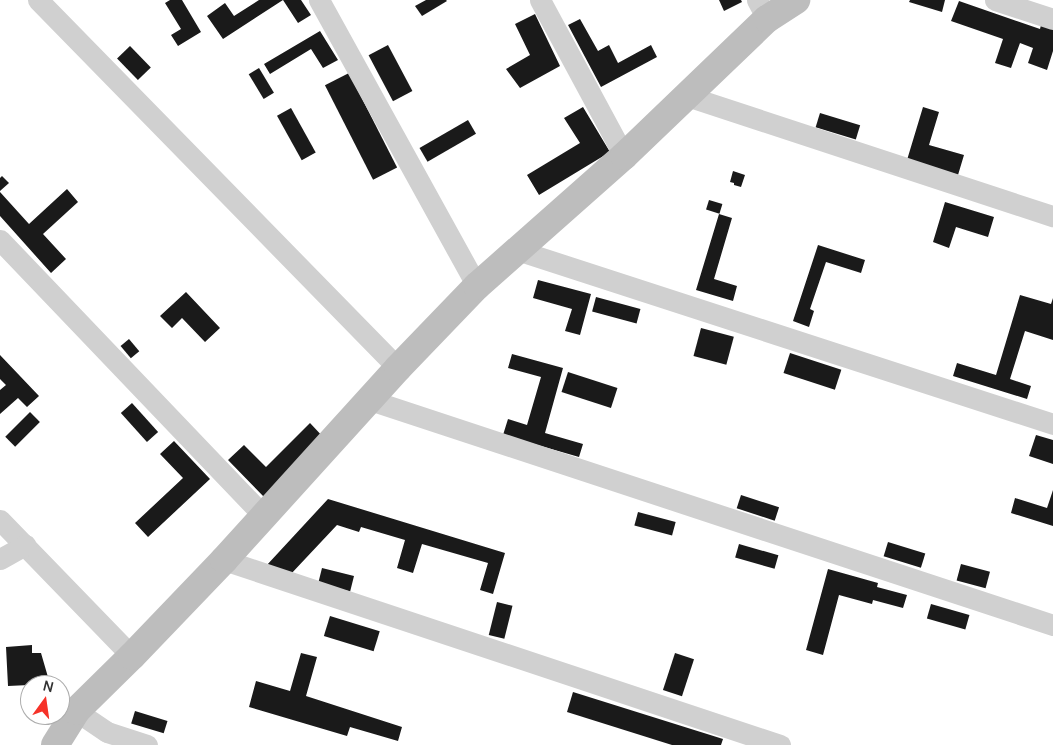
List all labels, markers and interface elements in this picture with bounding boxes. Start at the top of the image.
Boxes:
north arrow [20,675,70,725]
text: N [41,675,56,696]

